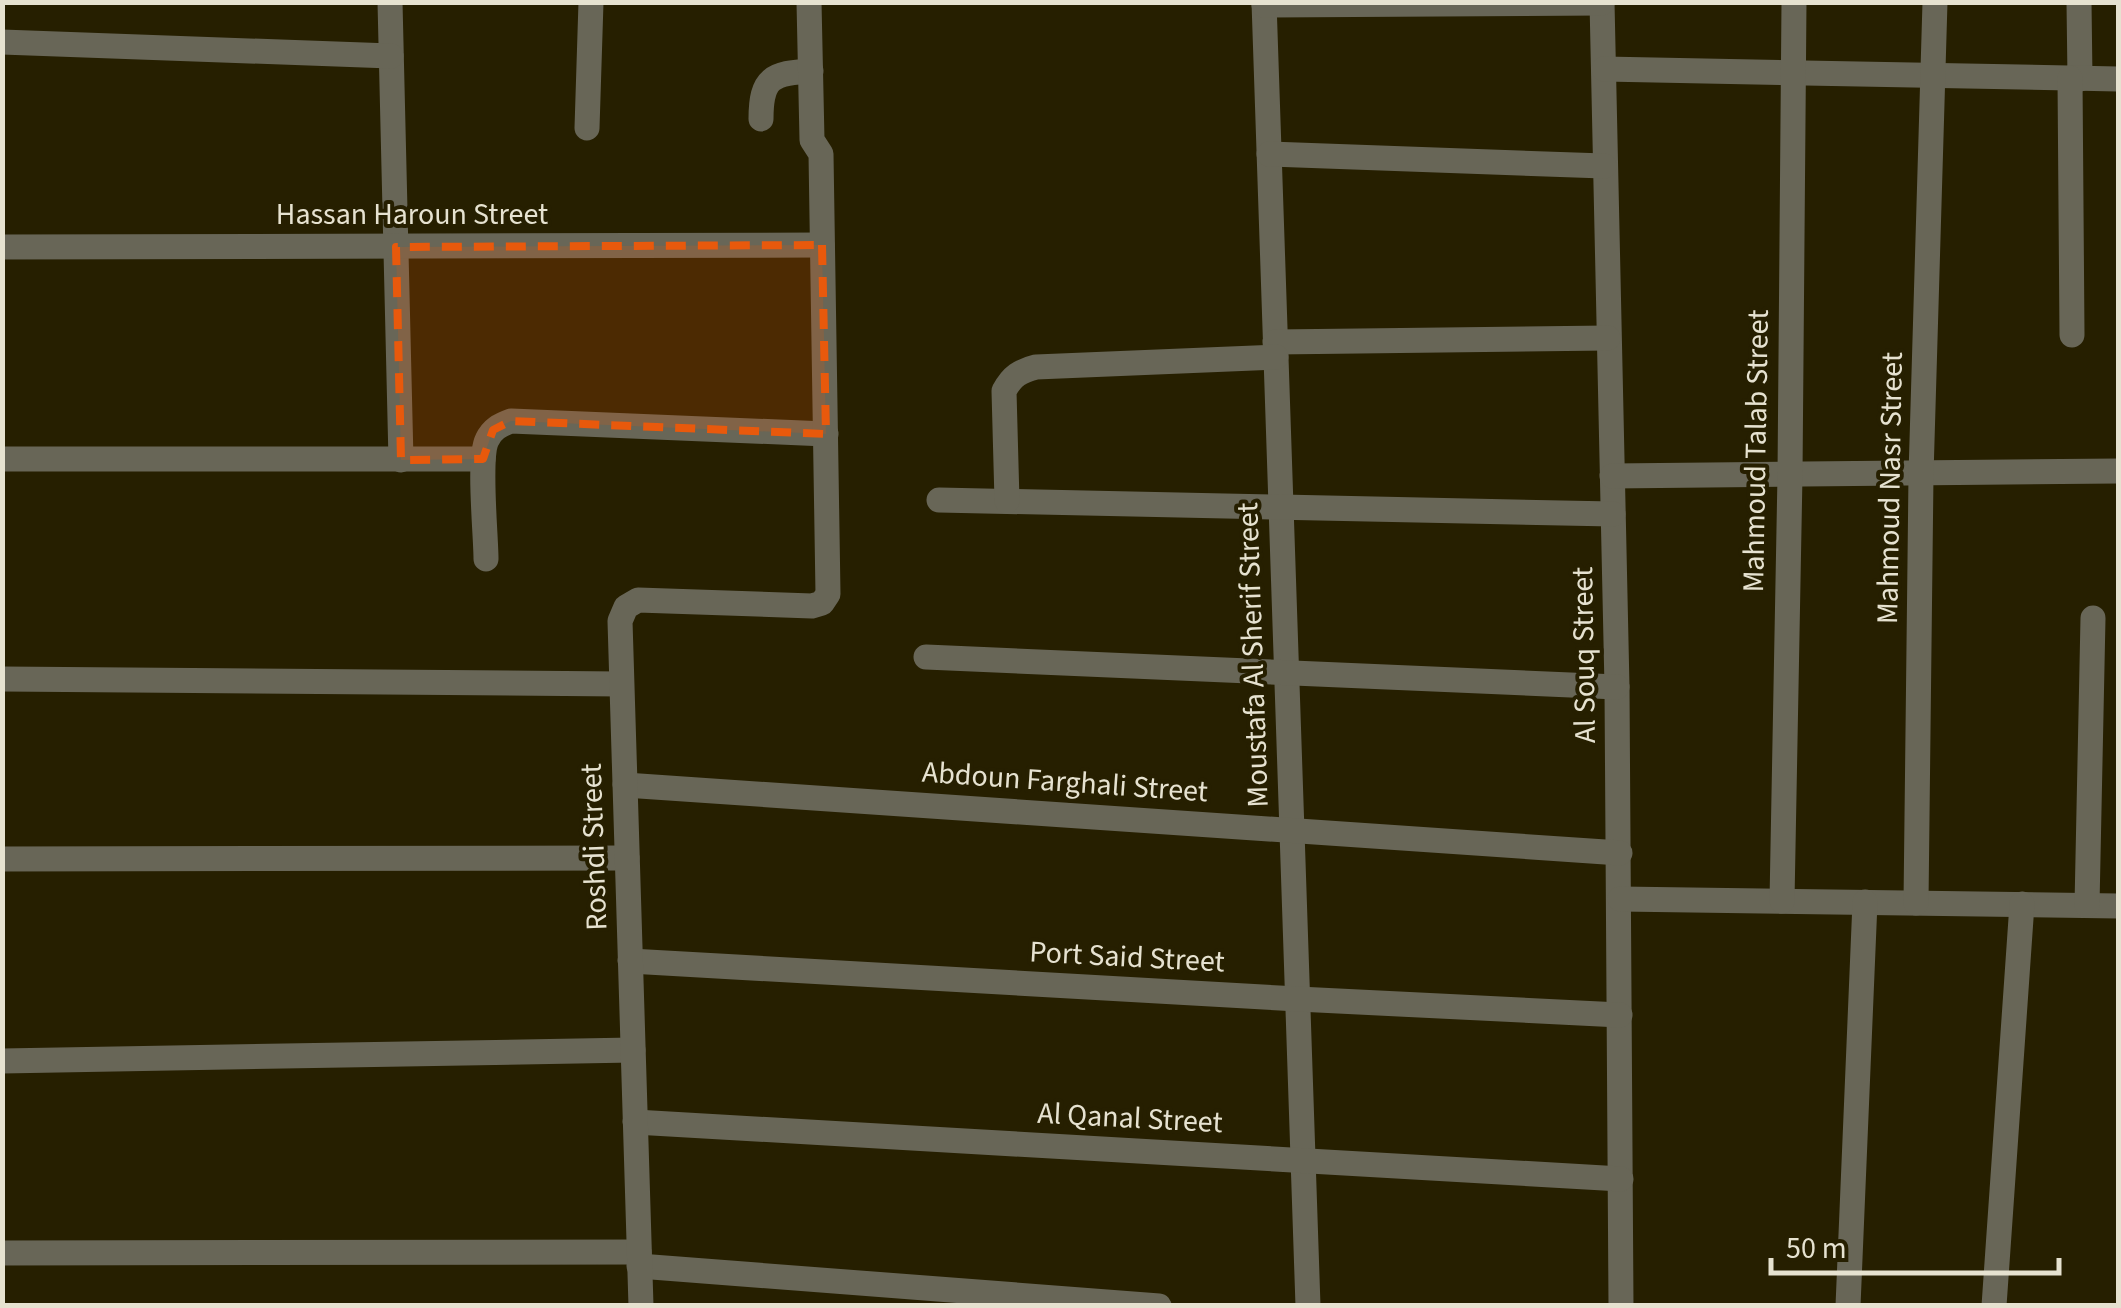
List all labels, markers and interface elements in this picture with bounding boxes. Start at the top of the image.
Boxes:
street label: Hassan Haroun Street [276,193,548,236]
street label: Mahmoud Talab Street [1732,309,1780,593]
street label: Mahmoud Nasr Street [1866,352,1914,624]
street label: Moustafa Al Sherif Street [1226,502,1280,808]
street label: Al Souq Street [1561,566,1607,744]
street label: Abdoun Farghali Street [921,751,1209,813]
street label: Roshdi Street [570,763,618,931]
street label: Port Said Street [1028,930,1226,984]
street label: Al Qanal Street [1036,1092,1224,1144]
scale bar [1771,1213,2058,1275]
text: 50 m [1786,1227,1847,1270]

